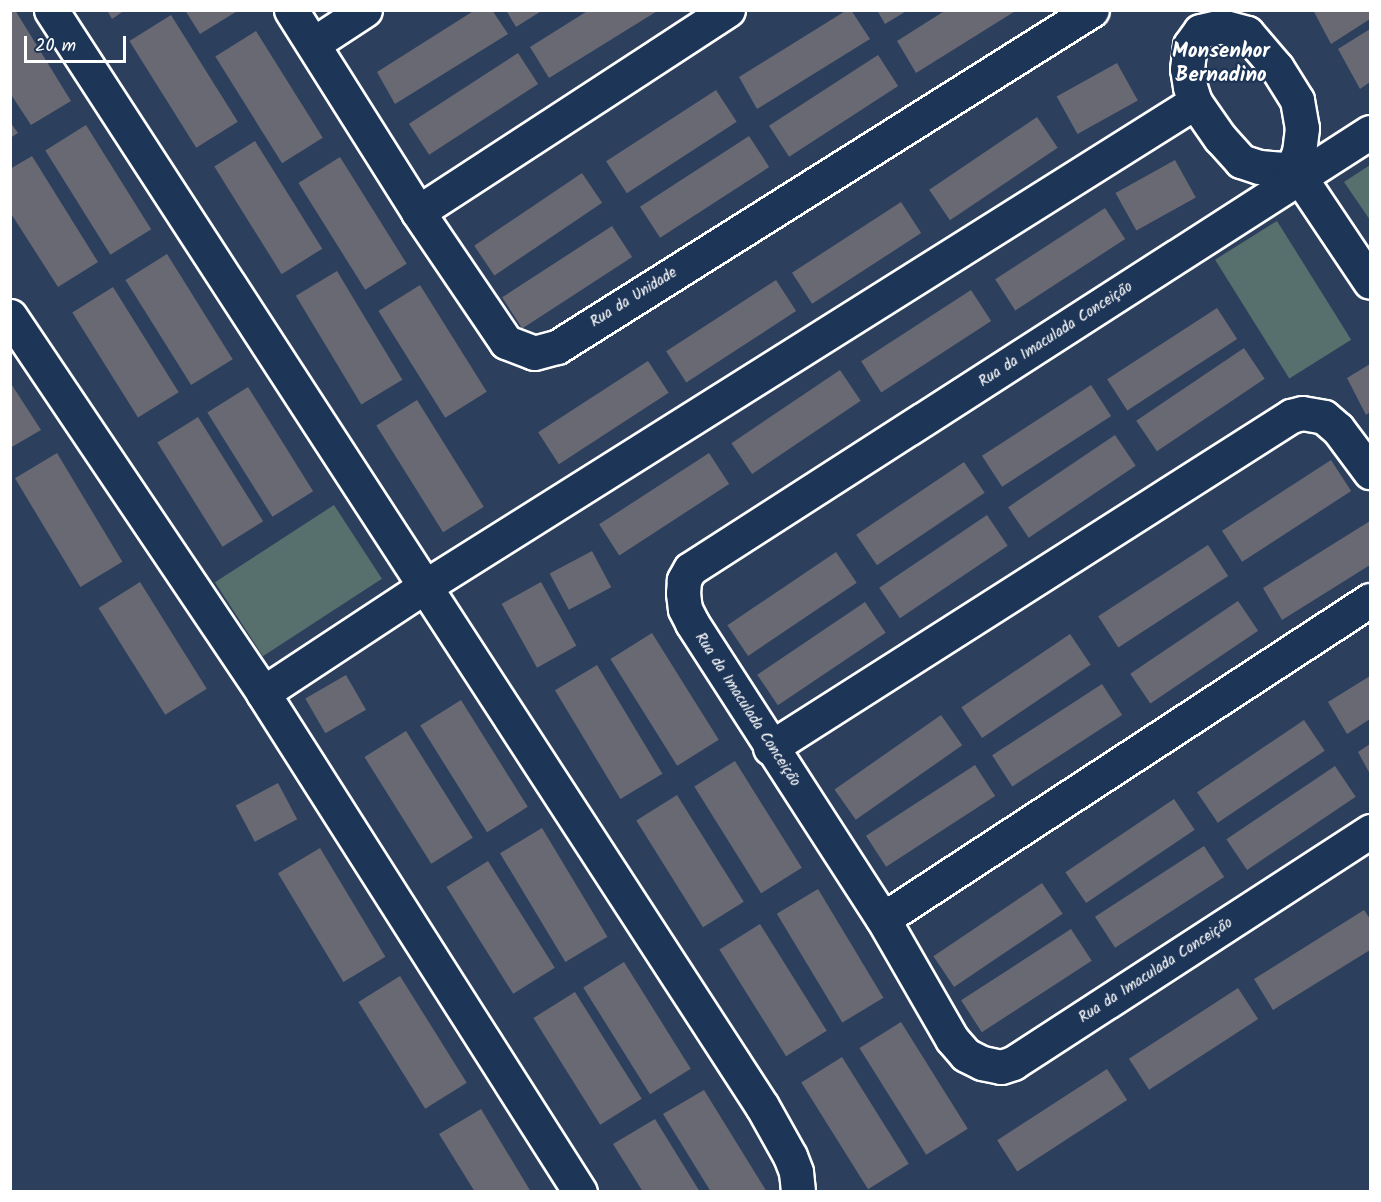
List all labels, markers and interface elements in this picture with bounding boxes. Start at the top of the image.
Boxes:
scale bar [27,24,129,62]
text: 20 m [35,32,76,61]
district label: Monsenhor Bernadino [1172,39,1270,89]
street label: Rua da Unidade [587,264,681,332]
street label: Rua da Imaculada Conceição [976,279,1136,391]
street label: Rua da Imaculada Conceição [691,630,803,790]
street label: Rua da Imaculada Conceição [1076,915,1236,1027]

